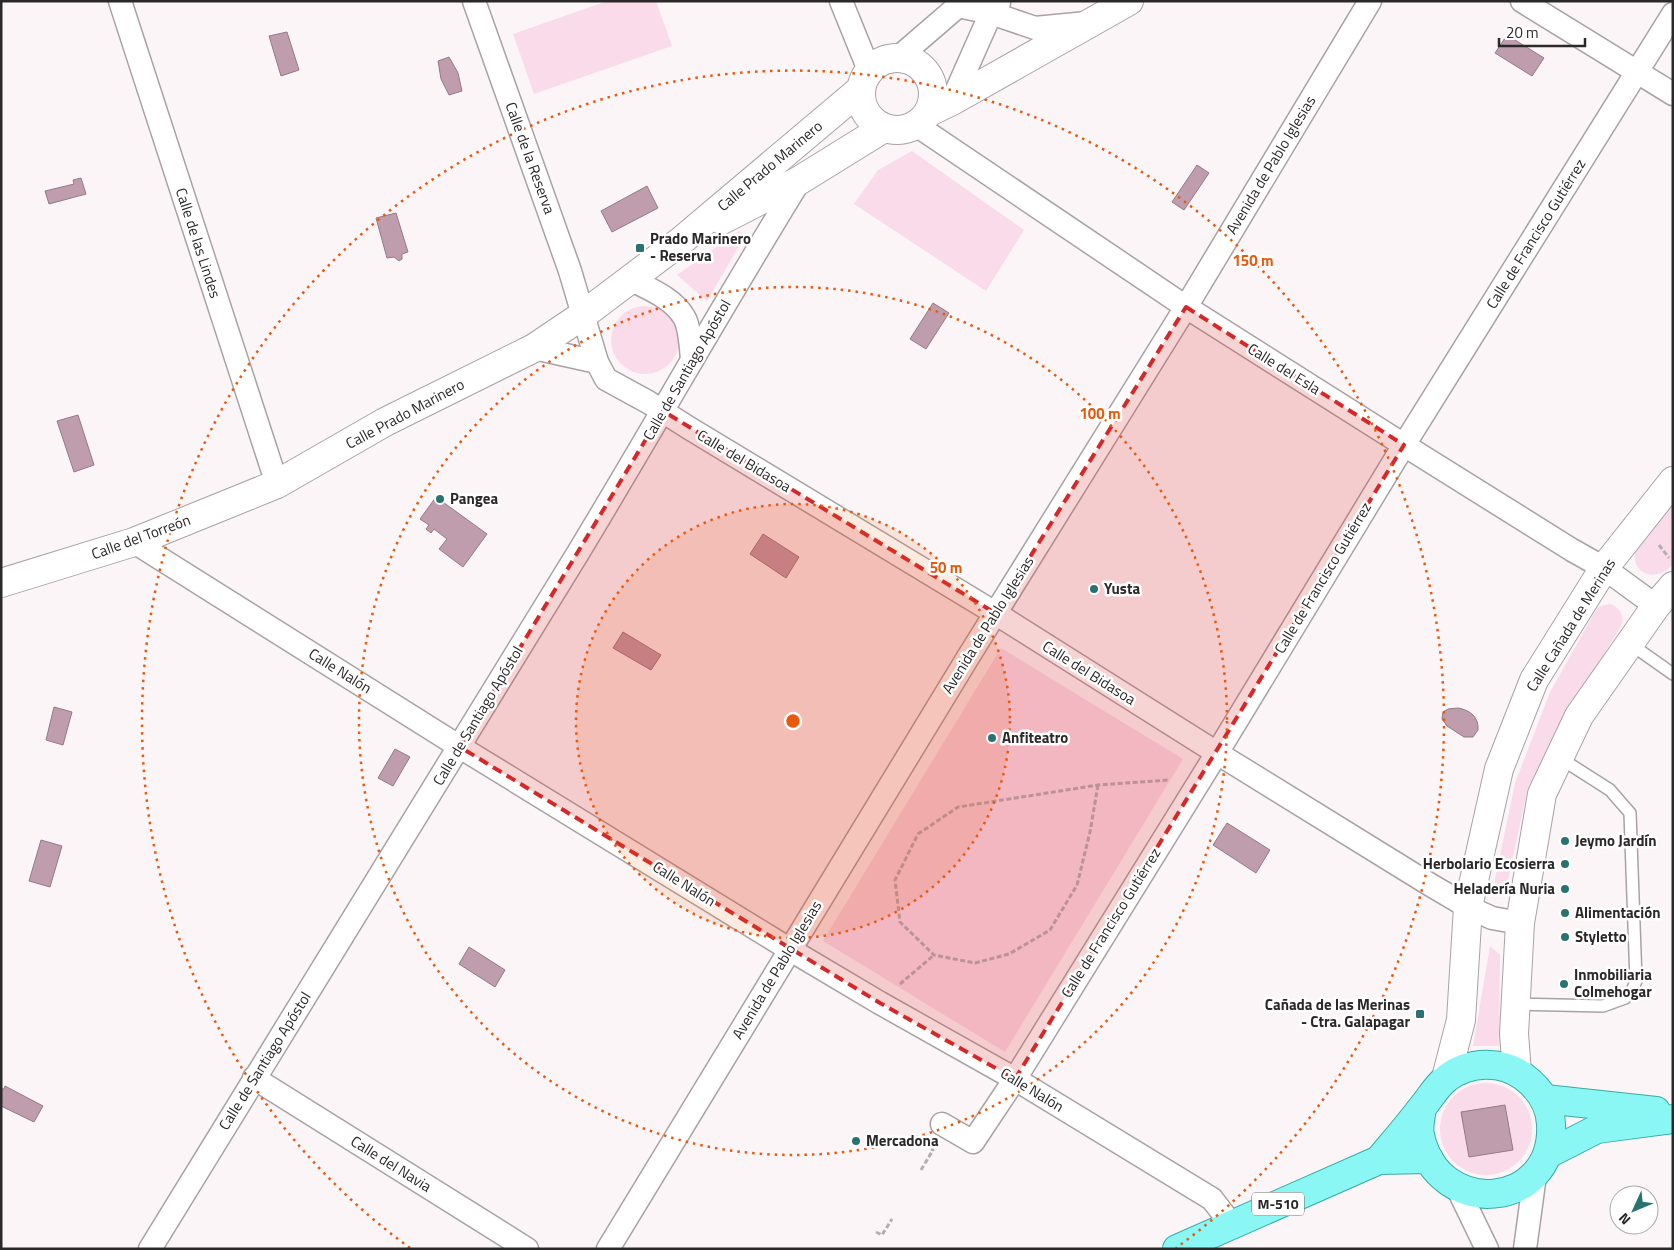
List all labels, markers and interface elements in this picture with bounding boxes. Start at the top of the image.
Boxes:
scale bar [1499,15,1585,47]
text: 20 m [1506,21,1539,44]
street label: Avenida de Pablo Iglesias [1220,91,1321,238]
street label: Calle de la Reserva [500,99,562,217]
street label: Calle Prado Marinero [712,115,827,217]
street label: Calle de Francisco Gutiérrez [1480,154,1591,313]
street label: Calle de las Lindes [170,185,227,301]
place label: Prado Marinero - Reserva [650,227,751,267]
marker: Prado Marinero - Reserva [634,242,646,254]
text: 150 m [1232,249,1274,272]
street label: Calle de Santiago Apóstol [637,295,736,444]
street label: Calle del Esla [1243,337,1326,400]
street label: Calle Prado Marinero [341,373,468,455]
text: 100 m [1079,402,1121,425]
street label: Calle del Bidasoa [693,423,796,498]
place label: Pangea [450,487,498,510]
marker: Pangea [434,493,446,505]
street label: Calle de Francisco Gutiérrez [1268,498,1377,658]
street label: Calle del Torreón [88,508,194,565]
street label: Avenida de Pablo Iglesias [936,552,1039,698]
street label: Calle Cañada de Merinas [1520,554,1621,696]
text: 50 m [930,556,962,579]
place label: Yusta [1104,577,1140,600]
marker: Yusta [1088,583,1100,595]
street label: Calle del Bidasoa [1038,635,1141,711]
street label: Calle Nalón [304,642,376,699]
street label: Calle de Santiago Apóstol [427,642,528,790]
centre of rings [784,712,802,730]
place label: Anfiteatro [1002,726,1068,749]
marker: Anfiteatro [986,732,998,744]
place label: Jeymo Jardín [1575,829,1657,852]
marker: Jeymo Jardín [1559,835,1571,847]
street label: Calle de Francisco Gutiérrez [1055,843,1166,1002]
place label: Herbolario Ecosierra [1423,852,1555,875]
street label: Calle Nalón [648,855,720,912]
marker: Herbolario Ecosierra [1559,858,1571,870]
place label: Heladería Nuria [1453,877,1555,900]
marker: Heladería Nuria [1559,883,1571,895]
street label: Avenida de Pablo Iglesias [726,896,827,1043]
place label: Alimentación [1575,901,1660,924]
marker: Alimentación [1559,907,1571,919]
place label: Styletto [1575,925,1627,948]
marker: Styletto [1559,931,1571,943]
place label: Inmobiliaria Colmehogar [1574,963,1652,1003]
marker: Inmobiliaria Colmehogar [1558,978,1570,990]
street label: Calle de Santiago Apóstol [213,987,317,1134]
place label: Cañada de las Merinas - Ctra. Galapagar [1265,993,1410,1033]
marker: Cañada de las Merinas - Ctra. Galapagar [1414,1008,1426,1020]
street label: Calle Nalón [996,1062,1068,1118]
place label: Mercadona [866,1129,939,1152]
street label: Calle del Navia [346,1130,437,1198]
marker: Mercadona [850,1135,862,1147]
north arrow [1609,1185,1659,1235]
road number: M-510 [1252,1192,1304,1216]
text: N [1613,1209,1635,1230]

